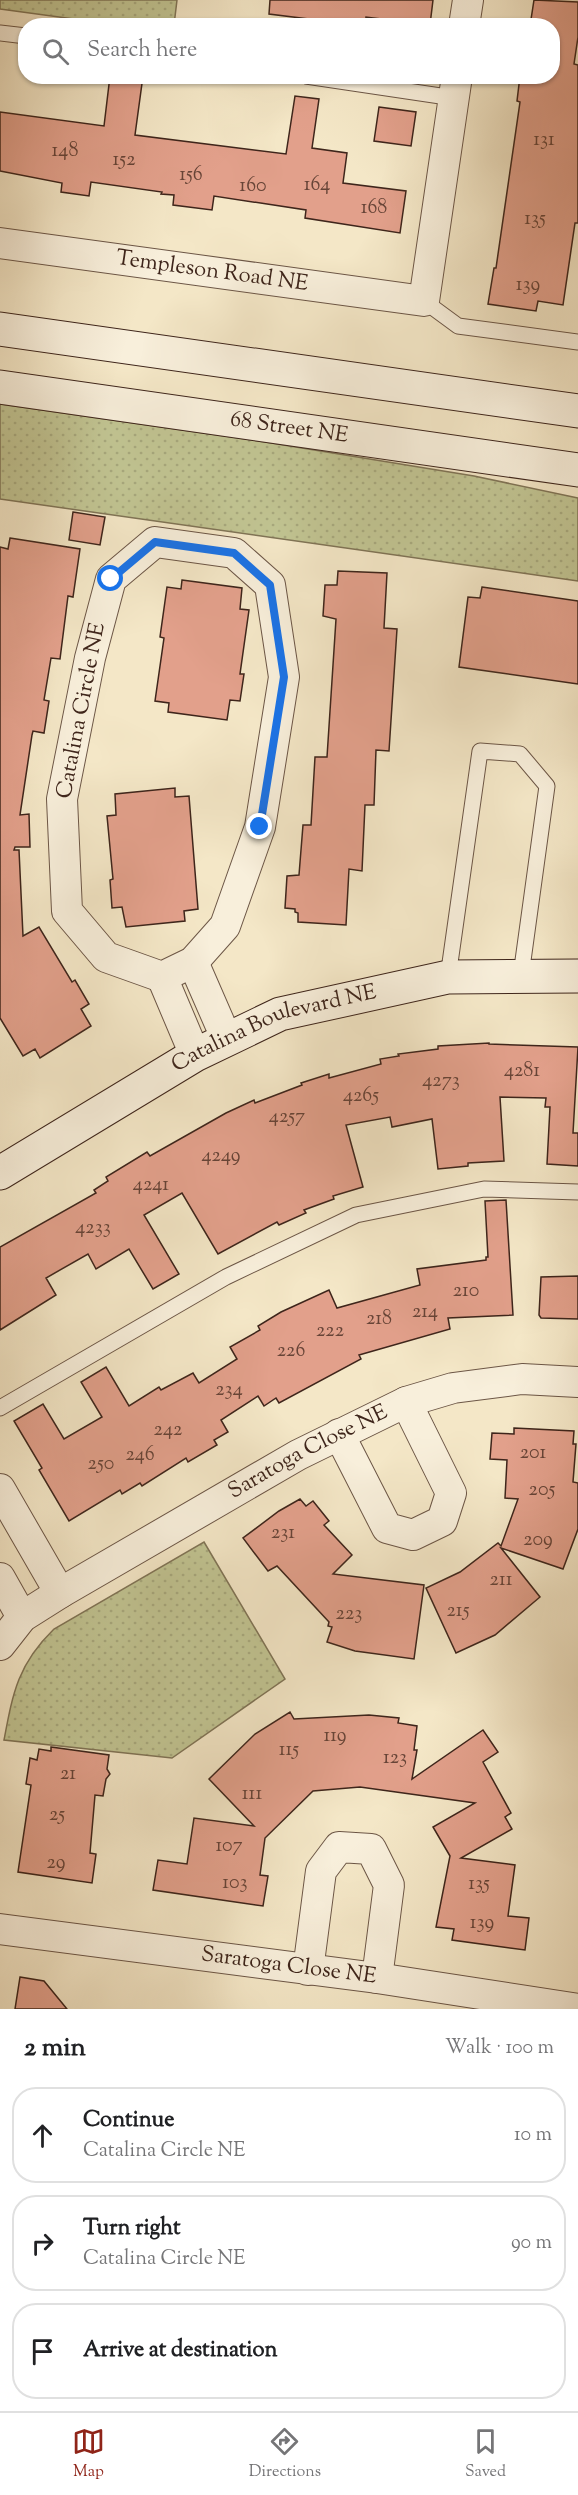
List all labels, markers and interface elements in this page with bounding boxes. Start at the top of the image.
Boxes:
search box [18,18,560,84]
icon: search [39,35,72,68]
text: Search here [87,35,197,67]
house number: 131 [533,126,555,155]
house number: 148 [52,137,78,166]
house number: 152 [113,146,136,175]
house number: 156 [179,161,203,190]
house number: 164 [304,171,330,200]
house number: 160 [239,172,267,201]
house number: 168 [361,194,387,223]
house number: 135 [524,205,546,234]
street label: Templeson Road NE [114,243,310,301]
house number: 139 [516,271,540,300]
street label: 68 Street NE [228,404,350,453]
route start [97,565,123,591]
street label: Catalina Circle NE [49,620,115,802]
route end [246,813,272,839]
street label: Catalina Boulevard NE [166,977,380,1081]
house number: 4281 [504,1057,540,1086]
house number: 4273 [422,1067,460,1096]
house number: 4265 [343,1082,379,1111]
house number: 4257 [269,1103,305,1132]
house number: 4249 [201,1142,241,1171]
house number: 4241 [133,1171,169,1200]
house number: 4233 [75,1214,111,1243]
house number: 210 [453,1277,479,1306]
house number: 214 [412,1298,438,1327]
house number: 218 [366,1305,392,1334]
house number: 222 [316,1317,344,1346]
house number: 226 [277,1337,305,1366]
house number: 234 [215,1376,243,1405]
street label: Saratoga Close NE [223,1397,394,1508]
house number: 242 [154,1416,182,1445]
house number: 201 [520,1439,546,1468]
house number: 246 [125,1441,155,1470]
house number: 250 [88,1450,114,1479]
house number: 205 [529,1476,556,1505]
house number: 231 [271,1519,295,1548]
house number: 209 [523,1526,553,1555]
house number: 211 [490,1566,513,1595]
house number: 215 [447,1597,470,1626]
house number: 223 [336,1600,362,1629]
house number: 119 [323,1722,347,1751]
house number: 115 [279,1736,299,1765]
house number: 123 [383,1744,407,1773]
house number: 21 [60,1760,76,1789]
house number: 111 [242,1780,262,1809]
house number: 25 [49,1801,65,1830]
house number: 107 [215,1832,243,1861]
house number: 29 [46,1849,66,1878]
house number: 103 [222,1869,248,1898]
house number: 135 [468,1870,490,1899]
house number: 139 [470,1909,494,1938]
street label: Saratoga Close NE [199,1939,378,1994]
text: 2 min [24,2030,86,2067]
text: Walk · 100 m [445,2034,554,2063]
text: Continue [83,2105,174,2137]
icon: ahead [26,2119,59,2152]
text: 10 m [514,2121,552,2150]
text: Catalina Circle NE [83,2137,245,2166]
text: Turn right [83,2213,180,2245]
icon: right [26,2227,59,2260]
text: 90 m [511,2229,552,2258]
text: Catalina Circle NE [83,2245,245,2274]
icon: arrive [26,2335,59,2368]
text: Arrive at destination [83,2335,278,2367]
tab: Map [72,2425,105,2484]
tab: Directions [249,2425,321,2484]
tab: Saved [465,2425,506,2484]

